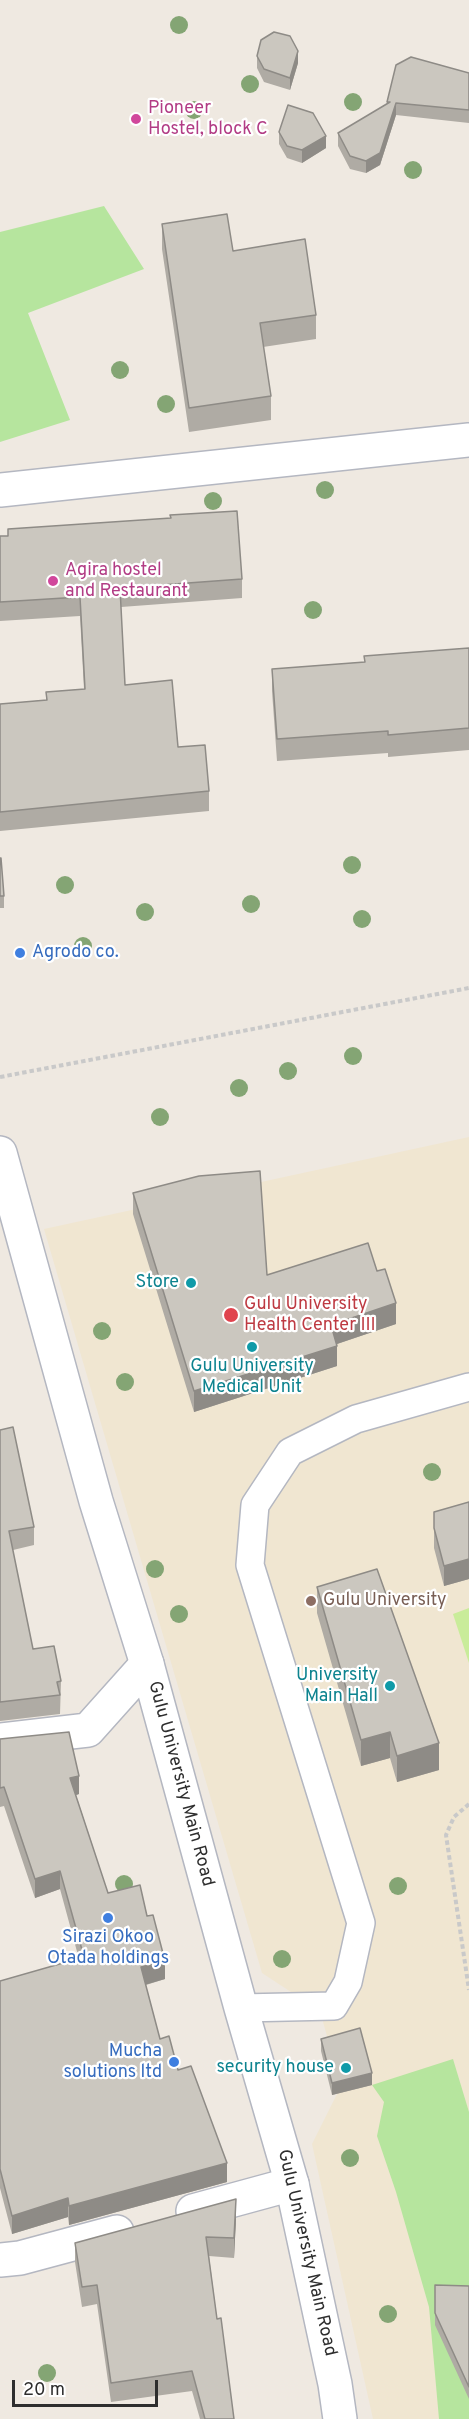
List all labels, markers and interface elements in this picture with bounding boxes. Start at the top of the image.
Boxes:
place label: Pioneer Hostel, block C [148,98,268,140]
marker: Pioneer Hostel, block C [129,112,143,126]
place label: Agira hostel and Restaurant [65,560,188,602]
marker: Agira hostel and Restaurant [46,574,60,588]
place label: Agrodo co. [32,942,119,964]
marker: Agrodo co. [13,946,27,960]
place label: Store [136,1272,179,1294]
marker: Store [184,1276,198,1290]
place label: Gulu University Health Center III [244,1294,376,1336]
marker: Gulu University Health Center III [222,1306,240,1324]
marker: Gulu University Medical Unit [245,1340,259,1354]
place label: Gulu University Medical Unit [190,1356,314,1398]
place label: Gulu University [323,1590,447,1612]
marker: Gulu University [304,1594,318,1608]
place label: University Main Hall [296,1665,378,1708]
street label: Gulu University Main Road [142,1679,218,1889]
marker: University Main Hall [383,1679,397,1693]
marker: Sirazi Okoo Otada holdings [101,1911,115,1925]
place label: Sirazi Okoo Otada holdings [47,1927,169,1970]
place label: Mucha solutions ltd [64,2041,162,2084]
marker: Mucha solutions ltd [167,2055,181,2069]
place label: security house [216,2057,334,2079]
marker: security house [339,2061,353,2075]
street label: Gulu University Main Road [272,2147,340,2359]
scale bar [15,2368,160,2406]
text: 20 m [23,2379,65,2402]

